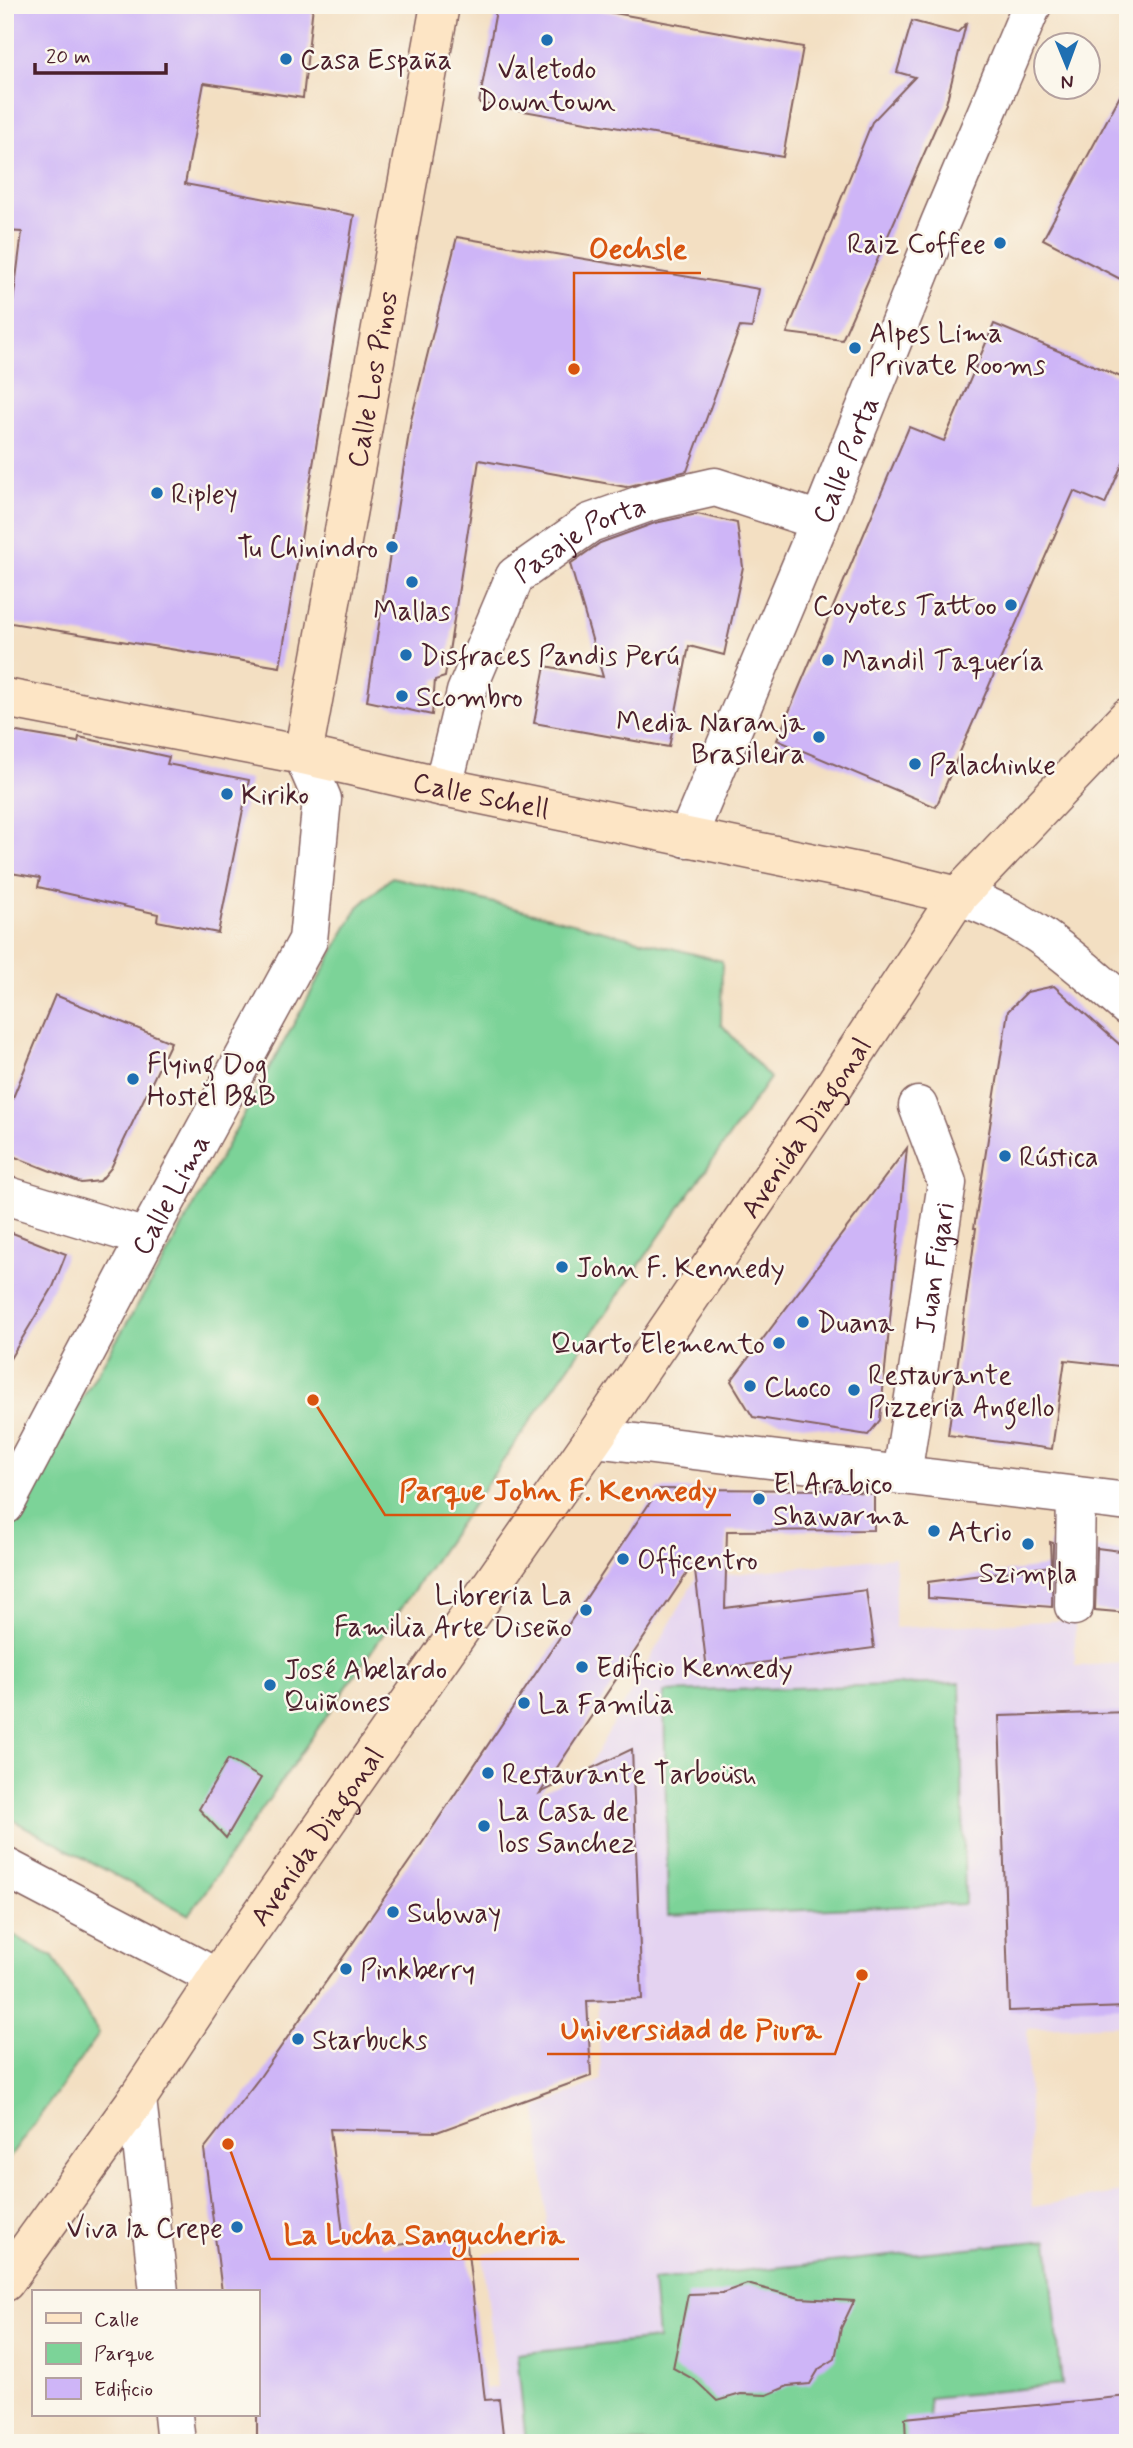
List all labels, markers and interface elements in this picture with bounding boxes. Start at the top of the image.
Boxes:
scale bar [35,32,166,76]
marker: Valetodo Downtown [539,32,555,48]
north arrow [1032,32,1102,102]
text: 20 m [46,43,91,71]
place label: Casa España [300,43,452,80]
marker: Casa España [278,51,294,67]
place label: Valetodo Downtown [478,52,616,121]
text: N [1061,69,1074,94]
callout: Oechsle [574,222,701,273]
place label: Raiz Coffee [847,227,986,264]
text: Oechsle [589,230,687,269]
marker: Raiz Coffee [992,235,1008,251]
street label: Calle Los Pinos [340,288,408,471]
place label: Alpes Lima Private Rooms [869,316,1046,385]
marker: Alpes Lima Private Rooms [847,340,863,356]
street label: Calle Porta [805,391,889,530]
place label: Ripley [171,477,238,514]
marker: Ripley [149,485,165,501]
street label: Pasaje Porta [507,489,651,592]
place label: Tu Chinindro [237,531,378,568]
marker: Tu Chinindro [384,539,400,555]
marker: Mallas [404,574,420,590]
place label: Coyotes Tattoo [813,589,997,626]
place label: Mallas [373,594,451,631]
marker: Coyotes Tattoo [1003,597,1019,613]
place label: Disfraces Pandis Perú [420,639,679,676]
place label: Mandil Taquería [842,644,1044,681]
marker: Disfraces Pandis Perú [398,647,414,663]
marker: Mandil Taquería [820,652,836,668]
place label: Scombro [416,680,523,717]
marker: Scombro [394,688,410,704]
place label: Media Naranja Brasileira [616,705,805,774]
marker: Media Naranja Brasileira [811,729,827,745]
place label: Palachinke [929,748,1056,785]
marker: Palachinke [907,756,923,772]
street label: Calle Schell [409,765,552,829]
place label: Kiriko [241,778,309,815]
marker: Kiriko [219,786,235,802]
street label: Avenida Diagonal [733,1031,881,1226]
place label: Flying Dog Hostel B&B [147,1047,276,1116]
marker: Flying Dog Hostel B&B [125,1071,141,1087]
street label: Calle Lima [124,1128,220,1262]
place label: Rústica [1019,1140,1098,1177]
marker: Rústica [997,1148,1013,1164]
street label: Juan Figari [908,1200,965,1336]
place label: John F. Kennedy [576,1251,785,1288]
marker: John F. Kennedy [554,1259,570,1275]
place label: Duana [817,1306,894,1343]
marker: Duana [795,1314,811,1330]
place label: Quarto Elemento [551,1327,765,1364]
marker: Quarto Elemento [771,1335,787,1351]
place label: Restaurante Pizzeria Angello [868,1358,1055,1430]
place label: Choco [764,1370,831,1407]
marker: Choco [742,1378,758,1394]
marker: Restaurante Pizzeria Angello [846,1382,862,1398]
callout: Parque John F. Kennedy [385,1464,731,1515]
place label: El Arabico Shawarma [773,1467,909,1536]
text: Parque John F. Kennedy [399,1472,717,1511]
marker: El Arabico Shawarma [751,1491,767,1507]
place label: Atrio [948,1515,1012,1552]
marker: Atrio [926,1523,942,1539]
marker: Szimpla [1020,1536,1036,1552]
place label: Officentro [637,1543,758,1580]
marker: Officentro [615,1551,631,1567]
place label: Szimpla [979,1556,1077,1593]
place label: Libreria La Familia Arte Diseño [334,1578,572,1647]
marker: Libreria La Familia Arte Diseño [578,1602,594,1618]
place label: Edificio Kennedy [596,1651,793,1688]
place label: José Abelardo Quiñones [284,1653,447,1722]
marker: Edificio Kennedy [574,1659,590,1675]
marker: José Abelardo Quiñones [262,1677,278,1693]
place label: La Familia [538,1687,674,1724]
marker: La Familia [516,1695,532,1711]
street label: Avenida Diagonal [243,1740,394,1934]
place label: Restaurante Tarboüsh [502,1757,757,1794]
marker: Restaurante Tarboüsh [480,1765,496,1781]
place label: La Casa de los Sanchez [498,1794,635,1863]
marker: La Casa de los Sanchez [476,1818,492,1834]
place label: Subway [407,1896,501,1933]
marker: Subway [385,1904,401,1920]
place label: Pinkberry [360,1953,475,1990]
marker: Pinkberry [338,1961,354,1977]
callout: Universidad de Piura [547,2003,835,2054]
text: Universidad de Piura [560,2011,823,2050]
place label: Starbucks [312,2023,428,2060]
marker: Starbucks [290,2031,306,2047]
callout: La Lucha Sangucheria [270,2208,579,2259]
place label: Viva la Crepe [66,2211,223,2248]
text: La Lucha Sangucheria [284,2216,565,2258]
marker: Viva la Crepe [229,2219,245,2235]
legend [32,2290,259,2416]
text: Calle [94,2306,139,2334]
text: Parque [94,2340,155,2368]
text: Edificio [94,2376,153,2404]

